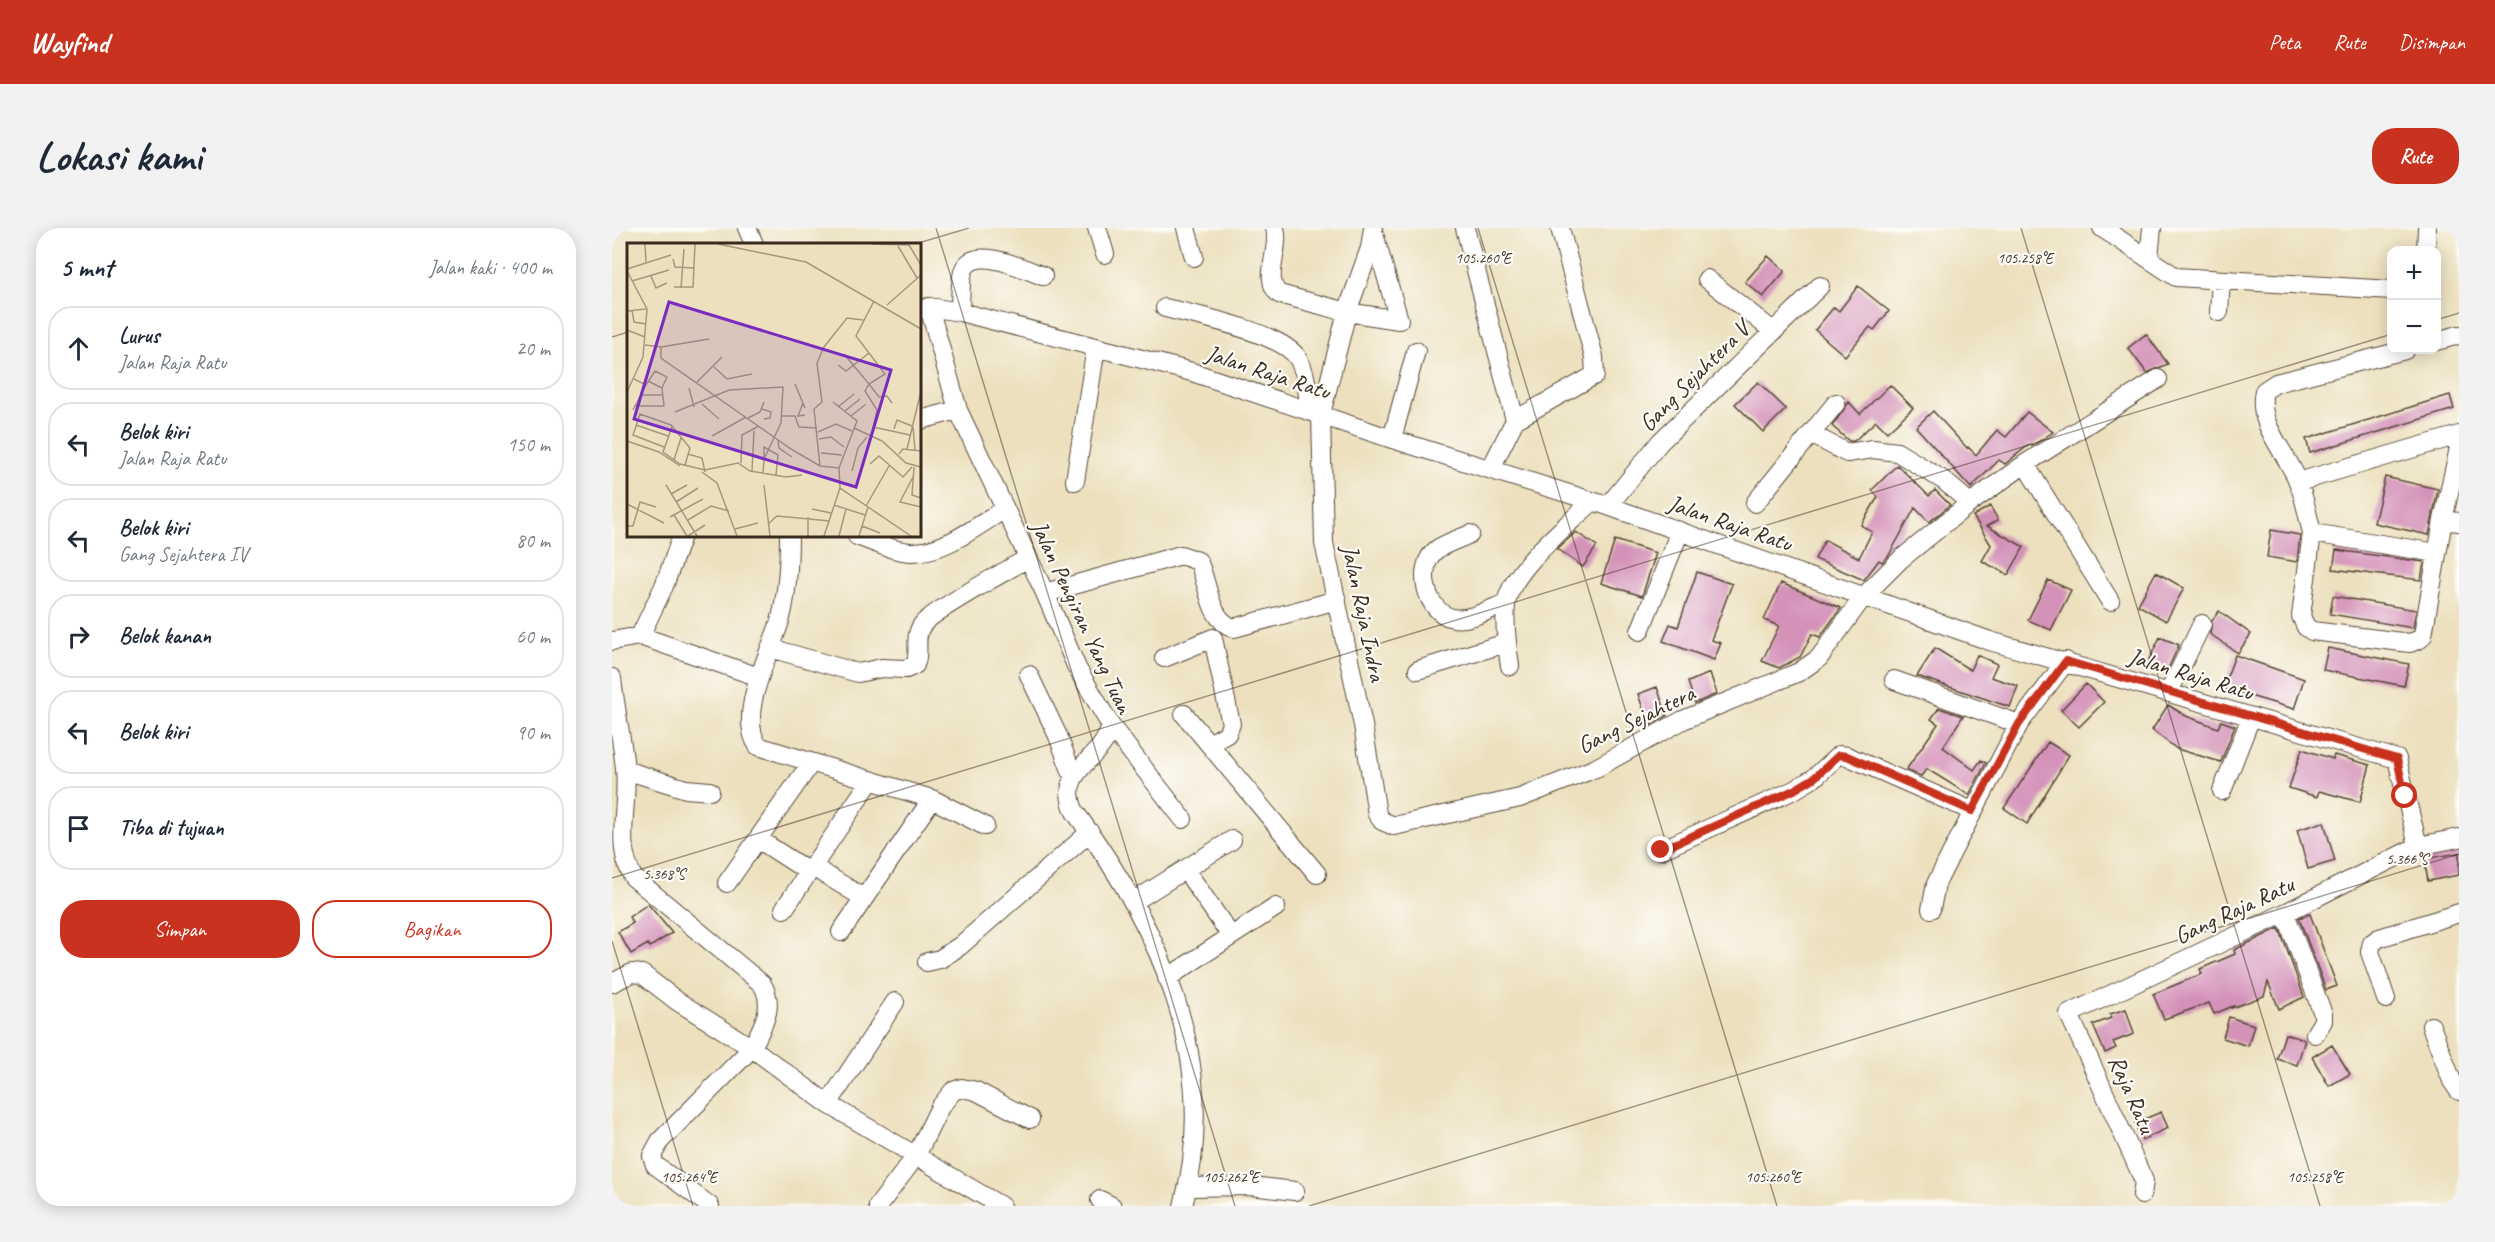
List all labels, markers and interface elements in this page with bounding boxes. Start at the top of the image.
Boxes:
text: Wayfind [30,25,109,60]
text: Peta [2269,29,2300,55]
text: Rute [2333,29,2366,55]
text: Disimpan [2399,29,2465,55]
button: Rute [2372,128,2459,184]
text: Lokasi kami [36,130,202,183]
inset map [627,243,921,537]
map controls [2387,246,2441,354]
button: + [2387,246,2441,300]
text: 105.260°E [1455,249,1513,268]
text: 105.258°E [1997,249,2055,268]
text: 5 mnt [60,251,113,284]
text: Jalan kaki · 400 m [429,255,552,280]
button: − [2387,300,2441,354]
street label: Gang Sejahtera V [1632,311,1759,438]
text: Lurus [119,322,159,350]
icon: ahead [62,332,95,365]
text: 20 m [516,336,550,361]
street label: Jalan Raja Ratu [1201,337,1336,407]
text: Jalan Raja Ratu [119,350,227,375]
text: Belok kiri [119,418,188,446]
icon: left [62,428,95,461]
text: 150 m [507,432,550,457]
text: Jalan Raja Ratu [119,446,227,471]
street label: Jalan Raja Ratu [1663,487,1798,559]
text: Belok kiri [119,514,188,542]
street label: Jalan Pengiran Yang Tuan [1024,515,1140,720]
icon: left [62,524,95,557]
text: 80 m [516,528,550,553]
street label: Jalan Raja Indra [1335,541,1393,685]
text: Gang Sejahtera IV [119,542,248,567]
icon: right [62,620,95,653]
text: Belok kanan [119,622,211,650]
text: 60 m [516,624,550,649]
street label: Jalan Raja Ratu [2124,641,2259,708]
street label: Gang Sejahtera [1573,677,1701,760]
icon: left [62,716,95,749]
text: Belok kiri [119,718,188,746]
text: 90 m [516,720,550,745]
route start [2391,782,2417,808]
icon: arrive [62,812,95,845]
text: Tiba di tujuan [119,814,224,842]
route end [1647,836,1673,862]
text: 5.366°S [2386,850,2430,869]
text: 5.368°S [643,865,687,884]
street label: Gang Raja Ratu [2169,868,2300,951]
button: Simpan [60,900,300,958]
button: Bagikan [312,900,552,958]
street label: Raja Ratu [2102,1050,2163,1140]
text: 105.264°E [661,1168,719,1187]
text: 105.262°E [1203,1168,1261,1187]
text: 105.260°E [1745,1168,1803,1187]
text: 105.258°E [2287,1168,2345,1187]

